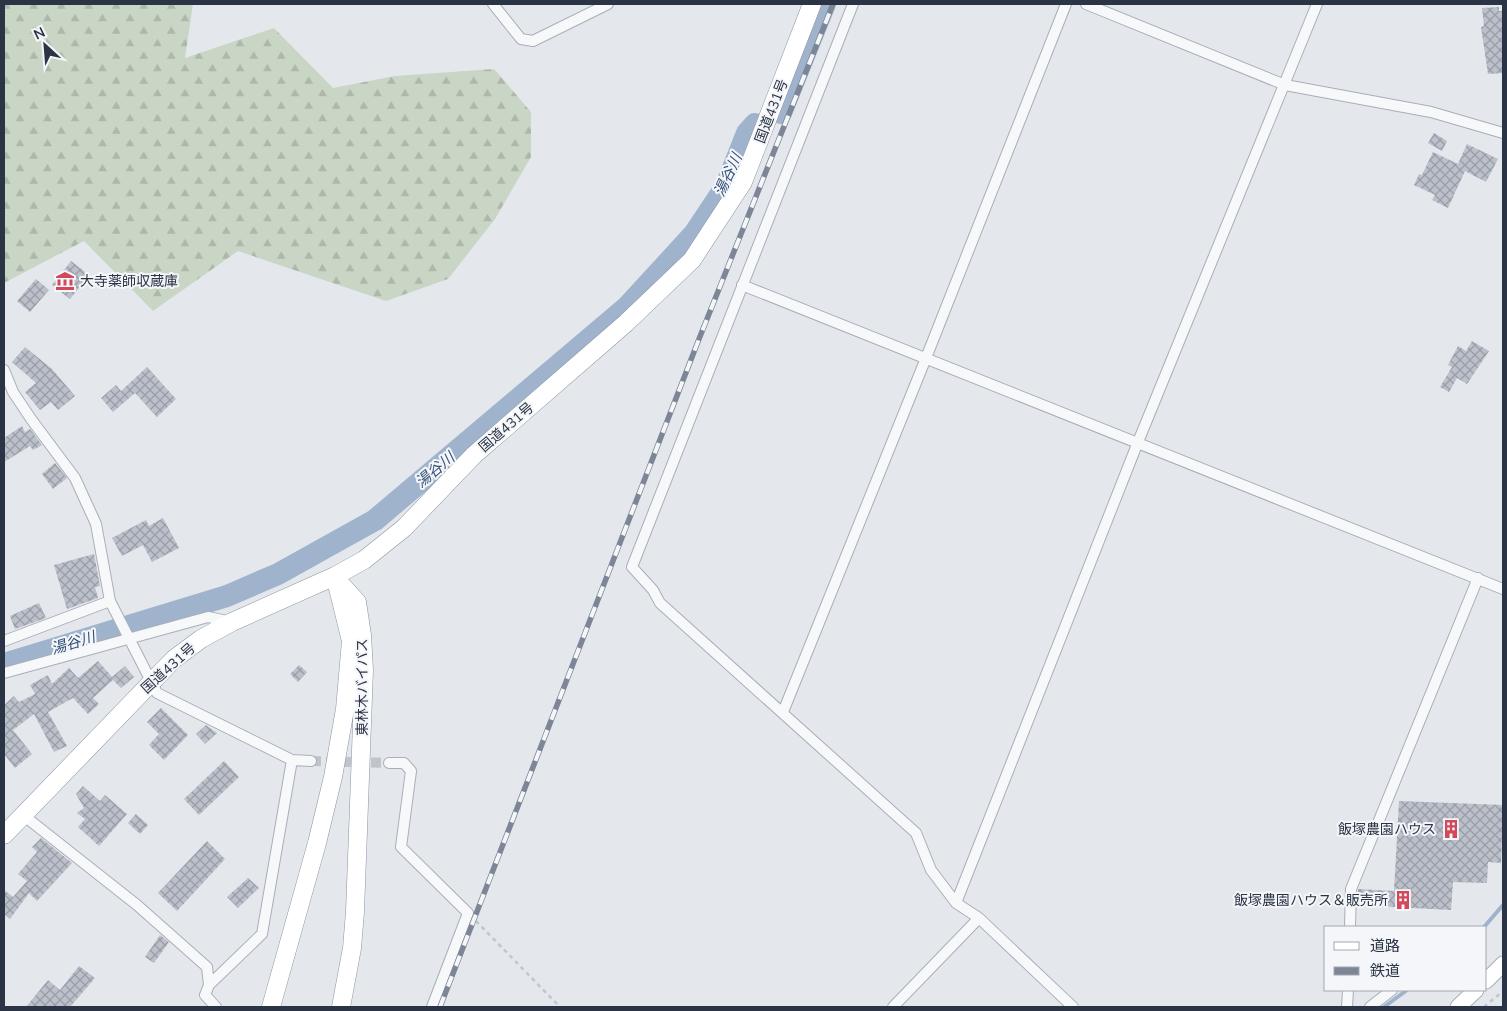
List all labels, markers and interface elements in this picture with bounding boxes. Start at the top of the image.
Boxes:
north arrow [20,20,70,70]
text: N [31,23,48,45]
street label: 国道431号 [751,76,792,146]
water label: 湯谷川 [709,149,747,200]
museum icon: 大寺薬師収蔵庫 [54,270,76,292]
place label: 大寺薬師収蔵庫 [80,272,178,291]
street label: 国道431号 [475,398,538,457]
water label: 湯谷川 [411,447,460,492]
water label: 湯谷川 [49,626,99,659]
street label: 東林木バイパス [353,638,372,736]
street label: 国道431号 [137,639,200,698]
building icon: 飯塚農園ハウス [1440,818,1462,840]
place label: 飯塚農園ハウス [1338,820,1436,839]
building icon: 飯塚農園ハウス＆販売所 [1392,889,1414,911]
place label: 飯塚農園ハウス＆販売所 [1234,891,1388,910]
legend [1324,926,1487,991]
text: 道路 [1370,936,1400,956]
text: 鉄道 [1370,961,1400,981]

